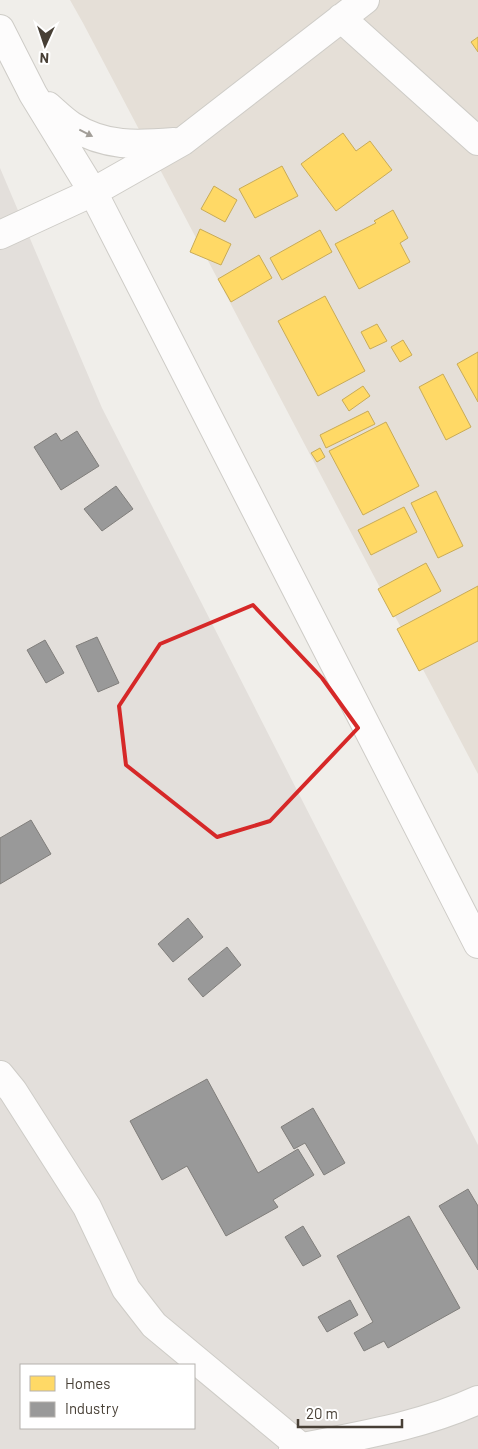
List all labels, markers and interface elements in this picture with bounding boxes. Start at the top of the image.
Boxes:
north arrow [20,20,70,70]
text: N [39,50,49,67]
one-way arrow [79,129,94,137]
legend [20,1364,195,1429]
text: Homes [65,1374,110,1392]
scale bar [298,1396,402,1428]
text: Industry [65,1399,119,1417]
text: 20 m [306,1404,338,1422]

